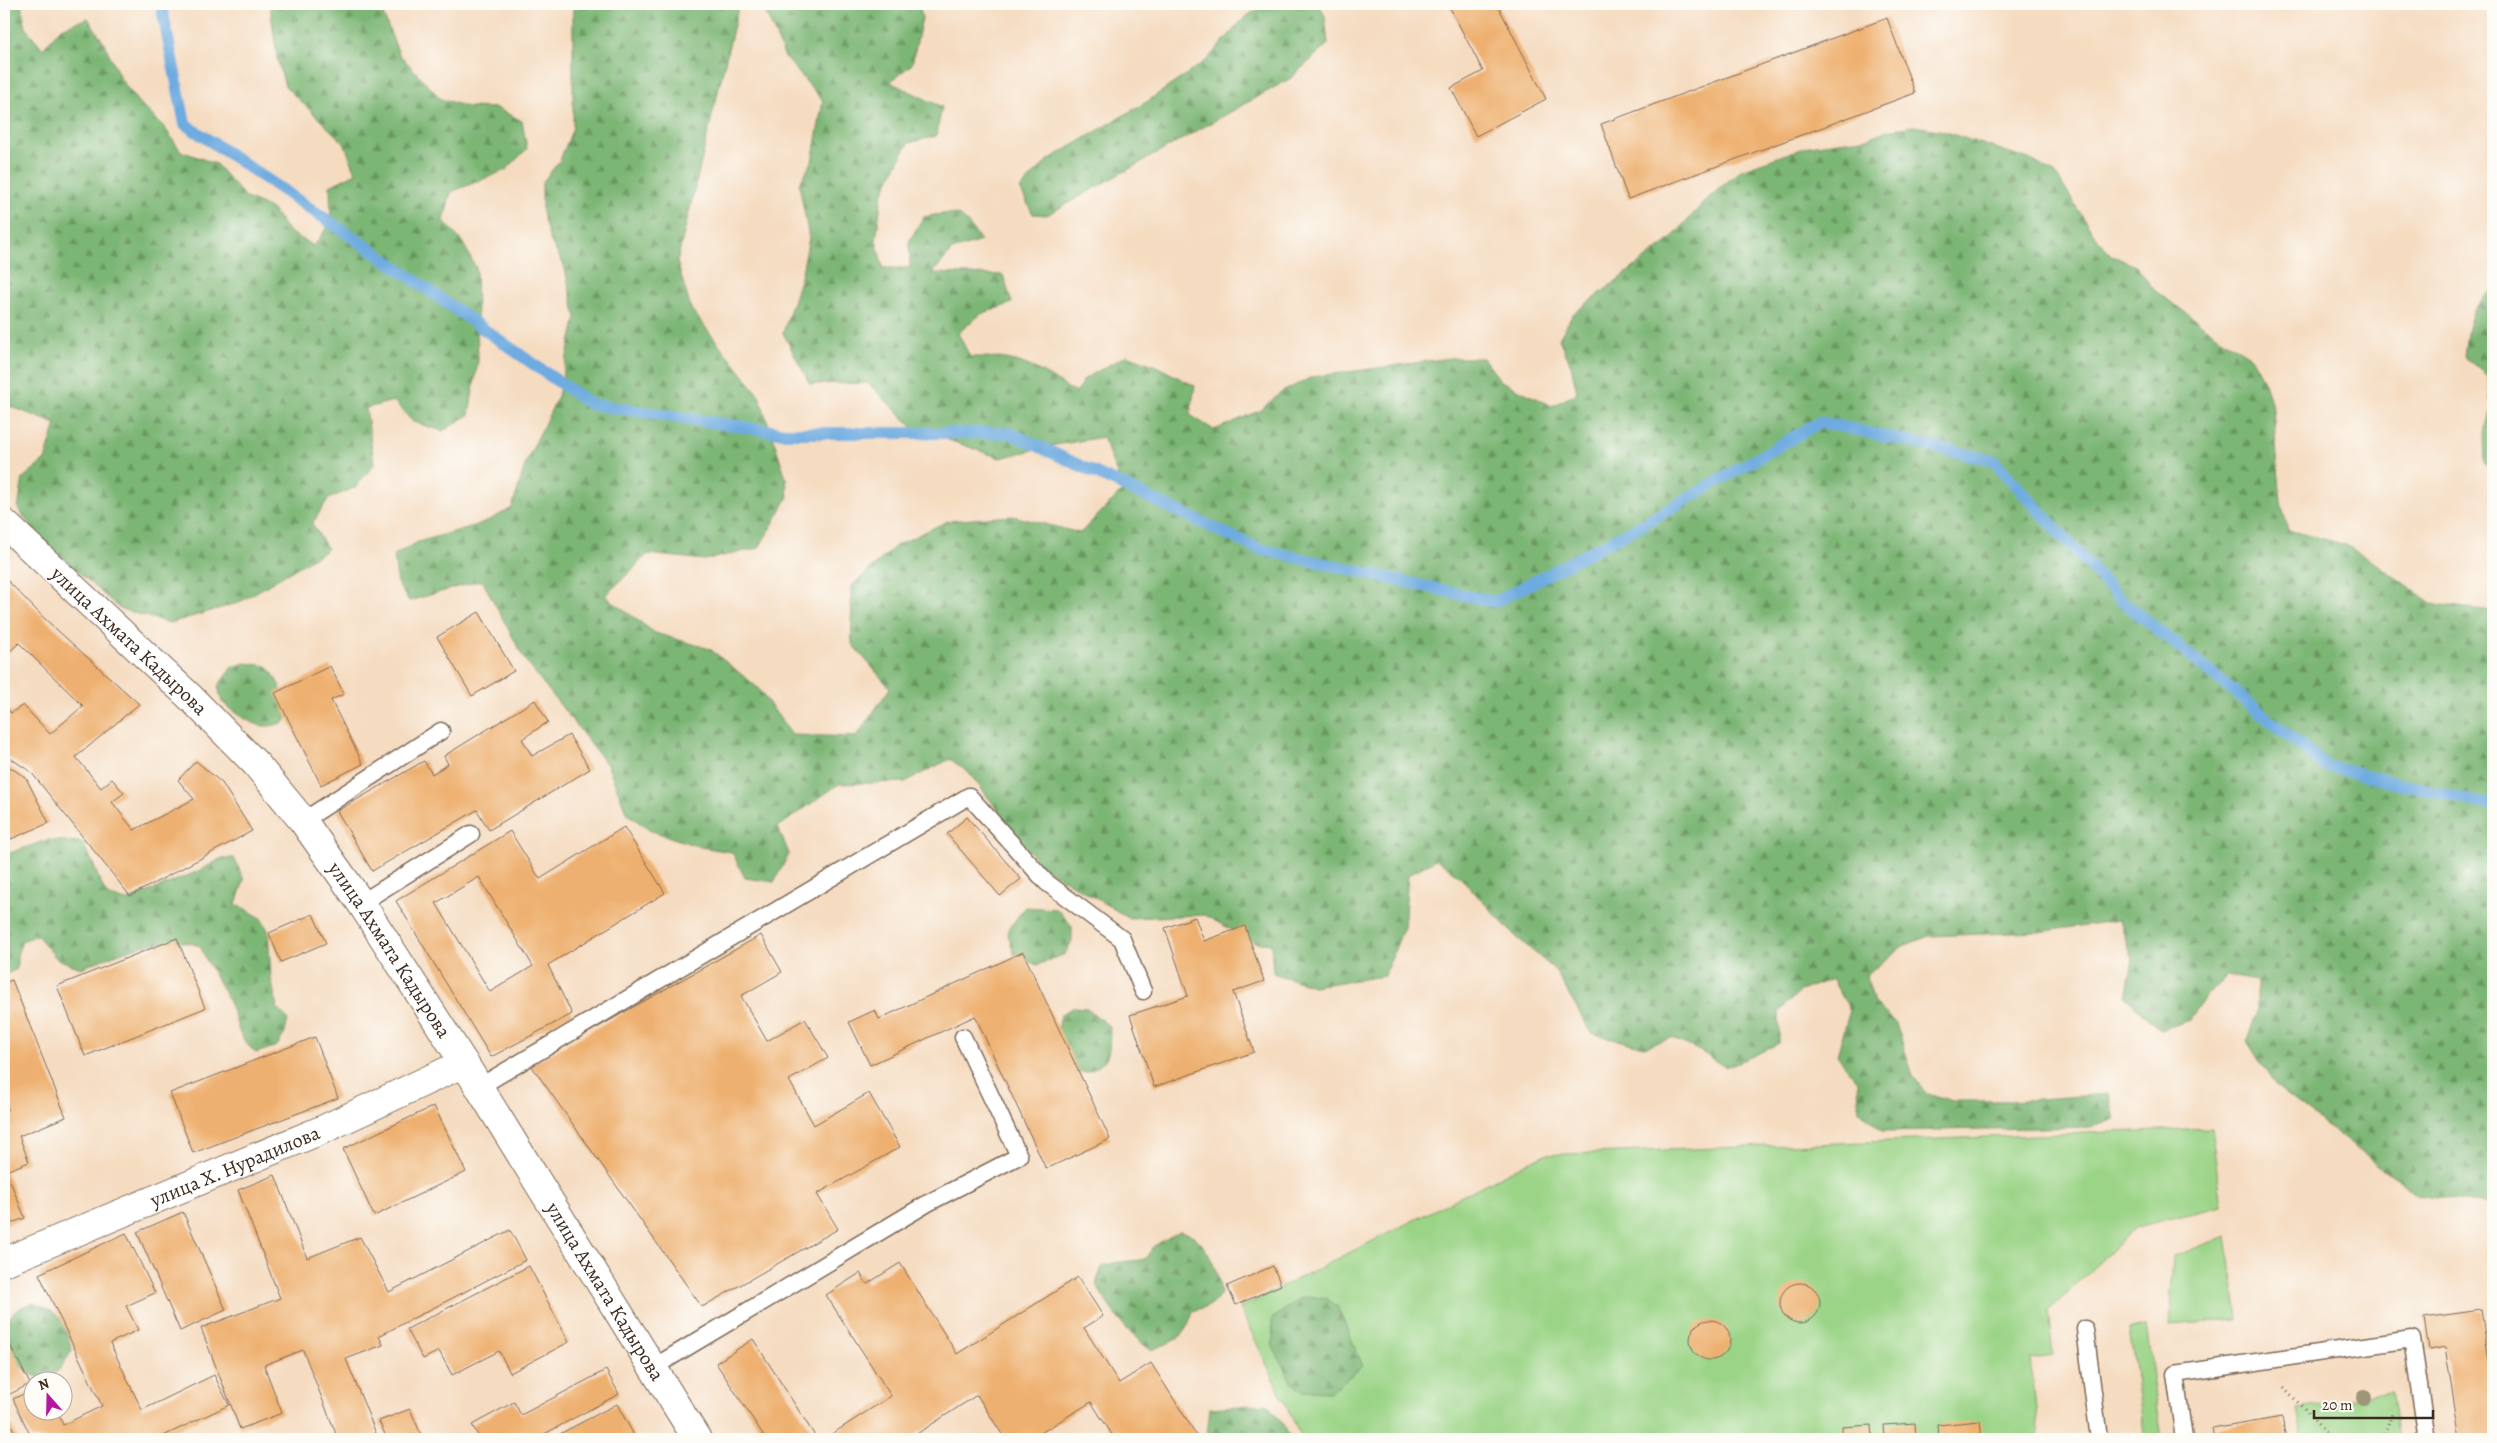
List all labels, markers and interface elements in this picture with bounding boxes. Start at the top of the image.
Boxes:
street label: улица Ахмата Кадырова [45,560,214,721]
street label: улица Ахмата Кадырова [322,855,458,1044]
street label: улица Х. Нурадилова [145,1118,325,1214]
street label: улица Ахмата Кадырова [539,1196,672,1387]
north arrow [22,1370,72,1420]
text: N [36,1374,52,1395]
scale bar [2314,1388,2433,1420]
text: 20 m [2322,1395,2353,1415]

